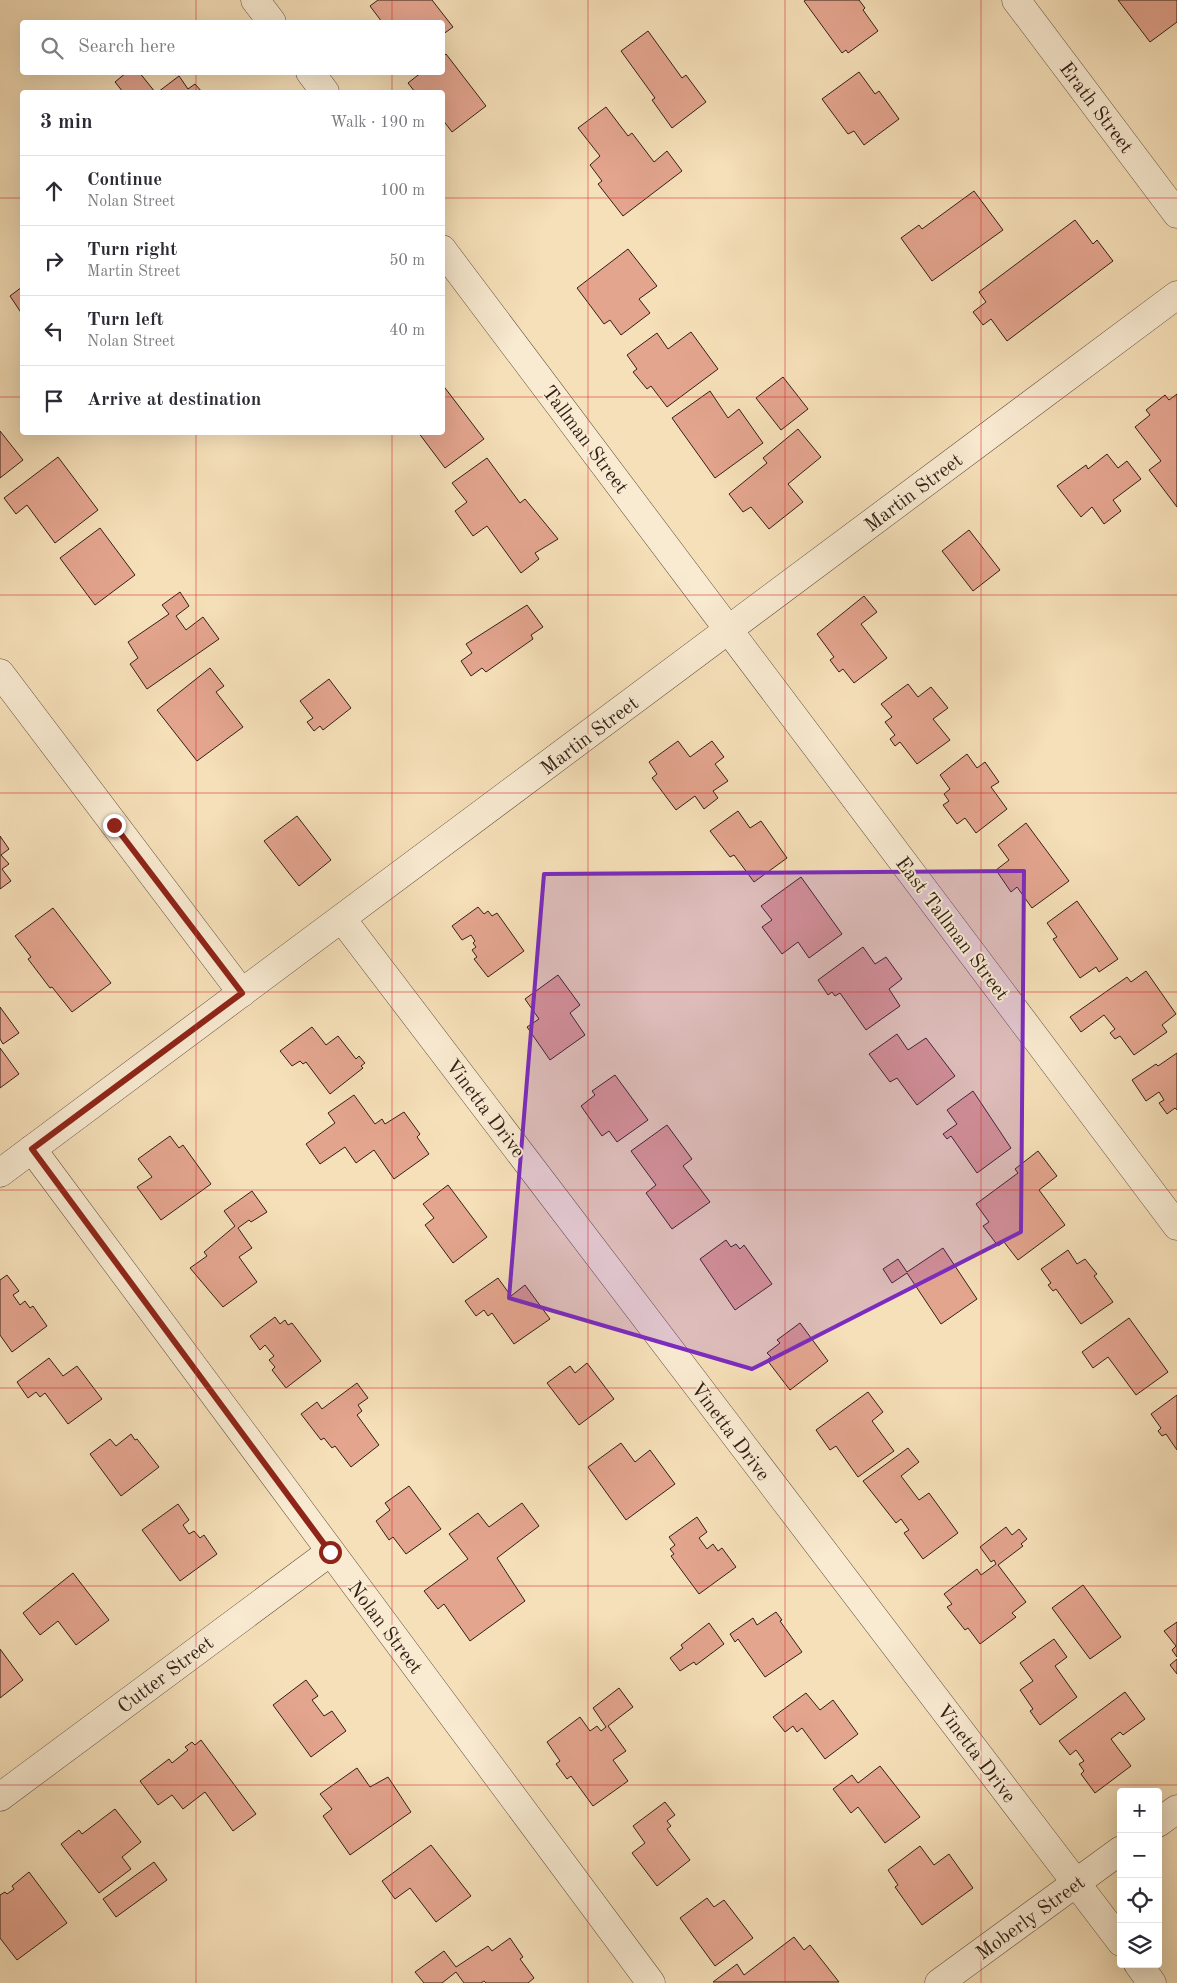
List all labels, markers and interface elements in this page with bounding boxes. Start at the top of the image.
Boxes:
search box [20,20,445,75]
icon: search [38,34,66,62]
text: Search here [78,38,175,57]
street label: Erath Street [1055,59,1136,157]
text: 3 min [40,112,93,133]
text: Walk · 190 m [330,115,425,131]
text: Continue [87,171,162,190]
icon: ahead [40,177,68,205]
text: 100 m [380,183,425,199]
text: Nolan Street [87,194,175,210]
text: Turn right [87,241,177,260]
icon: right [40,247,68,275]
text: 50 m [389,253,425,269]
text: Martin Street [87,264,180,280]
text: Turn left [87,311,164,330]
icon: left [40,317,68,345]
text: 40 m [389,323,425,339]
text: Nolan Street [87,334,175,350]
street label: Tallman Street [538,383,631,498]
icon: arrive [40,387,68,415]
text: Arrive at destination [87,391,261,410]
street label: Martin Street [862,451,967,537]
street label: Martin Street [538,694,643,780]
route end [103,814,126,837]
street label: East Tallman Street [891,854,1012,1005]
street label: Vinetta Drive [441,1056,528,1162]
street label: Vinetta Drive [686,1379,773,1485]
route start [319,1541,342,1564]
street label: Nolan Street [343,1578,425,1678]
street label: Cutter Street [115,1633,218,1718]
street label: Vinetta Drive [932,1701,1019,1807]
map controls [1117,1788,1162,1968]
button: + [1117,1788,1162,1833]
button: − [1117,1833,1162,1878]
street label: Moberly Street [973,1873,1089,1965]
button: locate [1117,1878,1162,1923]
button: layers [1117,1923,1162,1968]

